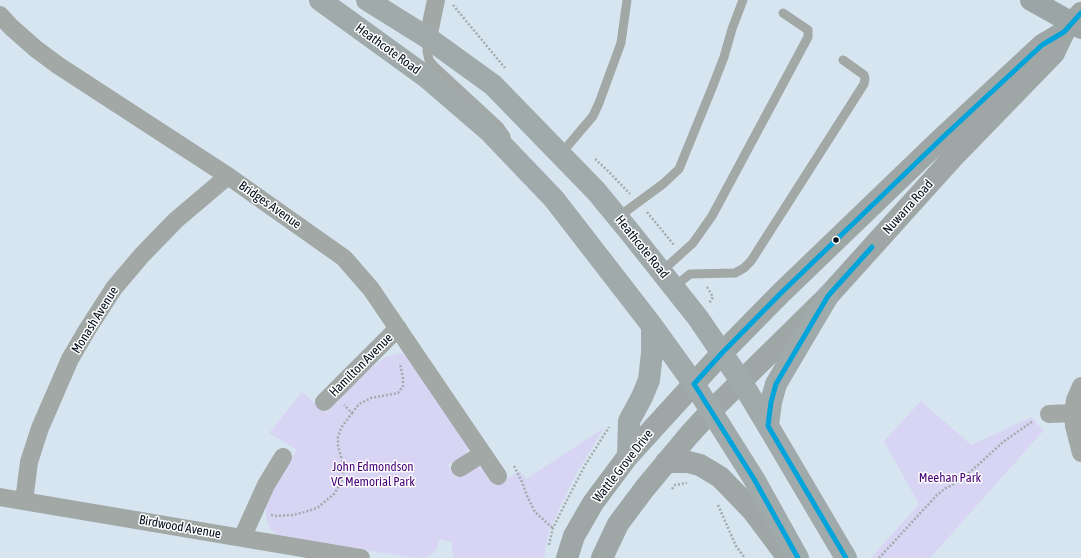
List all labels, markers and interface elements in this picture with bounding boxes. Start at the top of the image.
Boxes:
street label: Heathcote Road [352,20,424,78]
street label: Nuwarra Road [880,177,936,237]
street label: Bridges Avenue [236,178,304,232]
street label: Heathcote Road [612,212,672,282]
unlabelled marker [831,235,841,245]
street label: Monash Avenue [68,284,122,356]
street label: Hamilton Avenue [326,330,396,400]
street label: Wattle Grove Drive [590,426,656,506]
park label: John Edmondson VC Memorial Park [331,459,415,490]
park label: Meehan Park [919,470,981,486]
street label: Birdwood Avenue [138,512,222,542]

